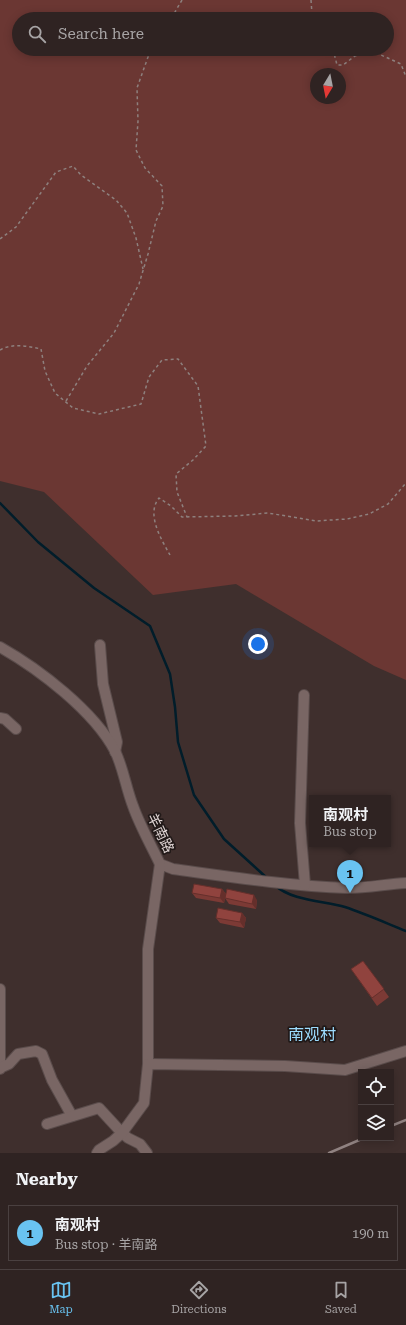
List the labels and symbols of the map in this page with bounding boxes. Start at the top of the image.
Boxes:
north arrow [310,68,346,104]
your location [248,634,268,654]
street label: 羊南路 [145,811,177,855]
pin: 1 [337,860,363,893]
district label: 南观村 [288,1025,336,1044]

